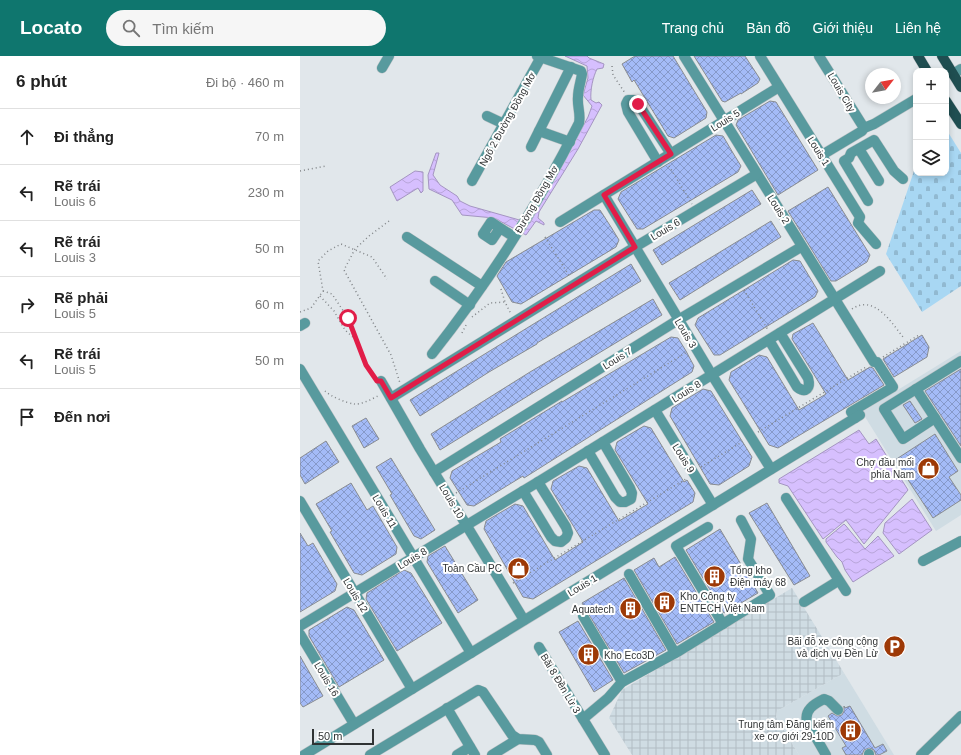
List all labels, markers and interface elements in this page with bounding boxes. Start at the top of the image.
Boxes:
search box [106,10,386,46]
text: Locato [20,17,82,38]
icon: search [120,17,142,39]
text: Tìm kiếm [152,20,214,37]
text: Trang chủ [662,20,724,36]
text: Bản đồ [746,20,791,36]
text: Giới thiệu [813,20,873,36]
text: Liên hệ [895,20,941,36]
north arrow [865,68,901,104]
map controls [913,68,949,176]
button: + [913,68,949,104]
street label: Ngõ 2 Đường Đồng Mơ [477,70,538,168]
street label: Louis City [826,71,858,114]
text: 6 phút [16,72,67,91]
text: Đi bộ · 460 m [206,75,284,90]
route end [629,95,647,113]
button: − [913,104,949,140]
street label: Louis 5 [709,107,742,134]
icon: ahead [16,126,38,148]
text: Đi thẳng [54,128,114,145]
text: 70 m [255,129,284,144]
street label: Louis 1 [805,135,832,168]
button: layers [913,140,949,176]
street label: Đường Đồng Mơ [513,163,560,235]
text: Rẽ trái [54,177,101,194]
icon: left [16,182,38,204]
text: 230 m [248,185,284,200]
street label: Louis 2 [765,193,792,226]
text: Louis 6 [54,194,96,209]
street label: Louis 6 [649,216,682,242]
text: Rẽ trái [54,233,101,250]
icon: left [16,238,38,260]
text: 50 m [255,241,284,256]
text: Louis 3 [54,250,96,265]
text: Rẽ phải [54,289,108,306]
icon: right [16,294,38,316]
text: 60 m [255,297,284,312]
text: Louis 5 [54,306,96,321]
route start [339,309,357,327]
street label: Louis 3 [673,317,699,350]
text: Rẽ trái [54,345,101,362]
street label: Louis 7 [601,345,634,372]
icon: left [16,350,38,372]
text: 50 m [255,353,284,368]
text: Louis 5 [54,362,96,377]
street label: Louis 8 [670,378,703,405]
icon: arrive [16,406,38,428]
text: Đến nơi [54,408,111,425]
street label: Louis 9 [670,442,697,475]
shop icon: Chợ đầu mối phía Nam [916,455,942,481]
place label: Chợ đầu mối phía Nam [856,457,914,480]
street label: Louis 10 [437,482,466,521]
street label: Louis 11 [370,493,399,530]
street label: Louis 8 [396,545,429,571]
shop icon: Toàn Cầu PC [505,555,531,581]
place label: Toàn Cầu PC [443,563,502,574]
building icon: Tổng kho Điện máy 68 [701,563,727,589]
place label: Tổng kho Điện máy 68 [730,565,787,588]
street label: Louis 1 [566,572,599,598]
street label: Louis 12 [341,576,370,615]
building icon: Kho Công ty ENTECH Việt Nam [651,589,677,615]
place label: Kho Công ty ENTECH Việt Nam [680,591,765,614]
building icon: Aquatech [617,596,643,622]
place label: Aquatech [572,604,614,615]
parking icon: Bãi đỗ xe công cộng và dịch vụ Đền Lừ [881,634,907,660]
place label: Bãi đỗ xe công cộng và dịch vụ Đền Lừ [787,635,878,659]
building icon: Kho Eco3D [575,642,601,668]
place label: Kho Eco3D [604,650,655,661]
street label: Bãi 8 Đền Lừ 3 [539,652,583,715]
street label: Louis 16 [312,660,341,699]
building icon: Trung tâm Đăng kiểm xe cơ giới 29-10D [837,717,863,743]
place label: Trung tâm Đăng kiểm xe cơ giới 29-10D [738,719,834,742]
scale bar [312,727,374,746]
text: 50 m [318,730,342,742]

